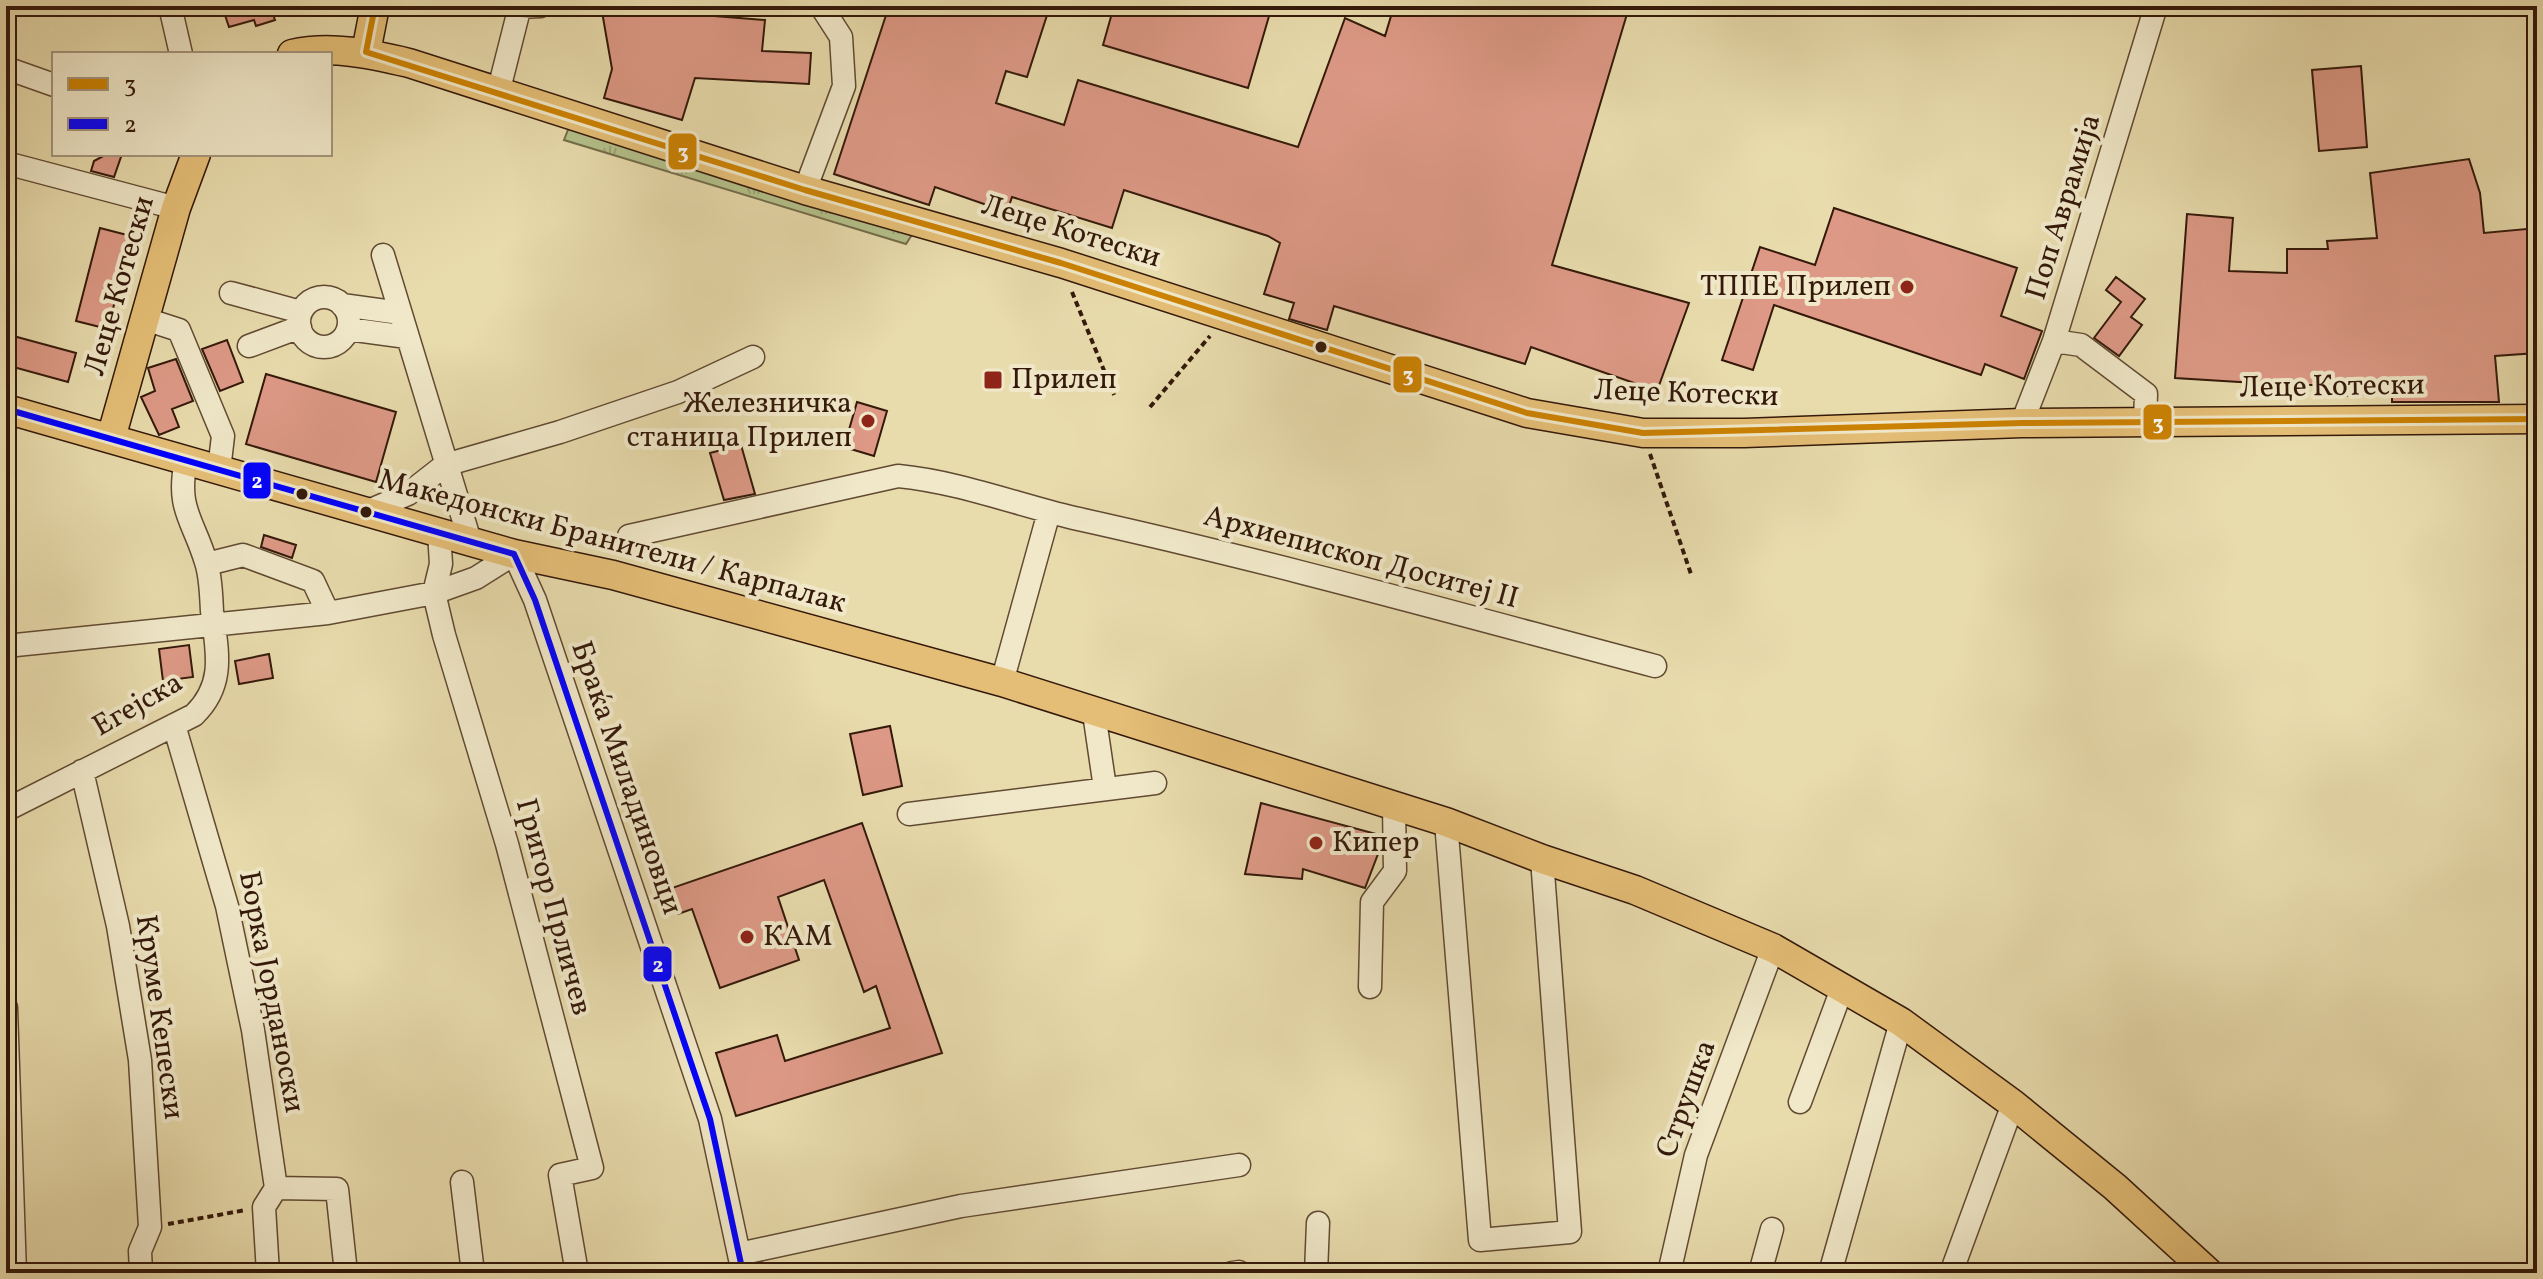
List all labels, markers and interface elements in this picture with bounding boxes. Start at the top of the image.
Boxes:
legend [52,52,332,156]
text: 3 [124,69,136,103]
text: 2 [124,109,137,143]
street label: Поп Аврамија [2016,109,2112,305]
line badge: 3 [667,132,698,171]
text: 3 [677,138,689,169]
street label: Леце Котески [976,185,1166,279]
street label: Леце Котески [74,191,166,381]
place label: ТППЕ Прилеп [1700,266,1891,308]
marker: ТППЕ Прилеп [1898,278,1916,296]
unlabelled marker [1313,339,1329,355]
line badge: 3 [1392,355,1423,394]
place label: Прилеп [1011,359,1117,401]
text: 3 [1402,361,1414,392]
street label: Леце Котески [2239,364,2425,410]
marker: Прилеп [982,369,1004,391]
street label: Леце Котески [1593,370,1779,418]
place label: Железничка станица Прилеп [627,383,852,459]
line badge: 3 [2142,403,2173,441]
text: 3 [2152,409,2164,440]
marker: Железничка станица Прилеп [859,412,877,430]
street label: Македонски Бранители / Карпалак [373,459,851,625]
line badge: 2 [242,461,272,500]
text: 2 [251,467,263,498]
unlabelled marker [294,486,310,502]
street label: Архиепископ Доситеј II [1199,496,1523,620]
unlabelled marker [358,504,374,520]
street label: Браќа Миладиновци [559,636,693,920]
street label: Егејска [85,662,191,748]
street label: Григор Прличев [504,794,602,1020]
place label: Кипер [1332,822,1419,864]
marker: Кипер [1307,834,1325,852]
street label: Борка Јорданоски [227,868,315,1116]
street label: Круме Кепески [124,912,194,1122]
place label: КАМ [763,916,832,958]
marker: КАМ [738,928,756,946]
line badge: 2 [642,945,673,983]
text: 2 [652,951,664,982]
street label: Струшка [1646,1034,1728,1164]

